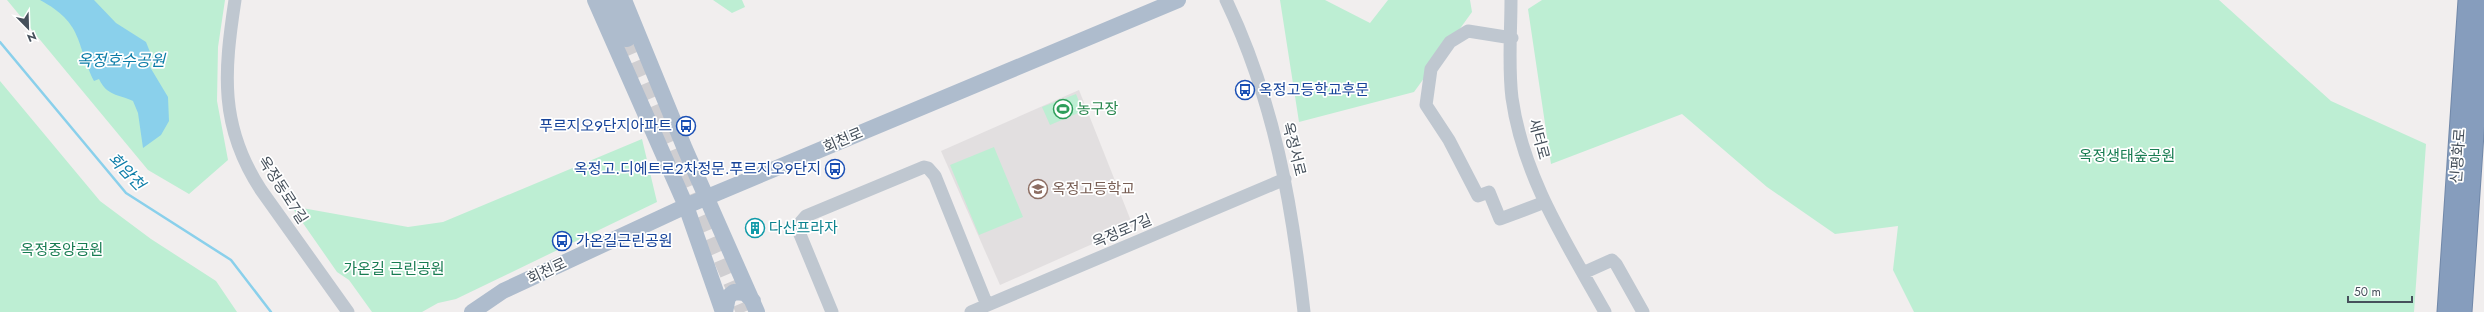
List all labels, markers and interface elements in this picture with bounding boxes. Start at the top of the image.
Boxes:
north arrow [8,8,48,48]
text: N [25,28,39,46]
water label: 옥정호수공원 [77,49,166,72]
bus stop icon: 옥정고등학교후문 [1234,79,1256,101]
place label: 옥정고등학교후문 [1259,79,1369,101]
sports icon: 농구장 [1052,98,1074,120]
place label: 농구장 [1077,98,1119,120]
place label: 푸르지오9단지아파트 [539,115,672,137]
bus stop icon: 푸르지오9단지아파트 [675,115,697,137]
street label: 새터로 [1523,116,1555,162]
street label: 옥정서로 [1277,120,1311,178]
street label: 회천로 [820,122,866,158]
street label: 신평화로 [2445,128,2471,184]
park label: 옥정생태숲공원 [2079,145,2175,167]
water label: 회암천 [103,147,152,197]
street label: 옥정동로7길 [253,152,313,228]
place label: 옥정고.디에트로2차정문.푸르지오9단지 [574,158,821,180]
bus stop icon: 옥정고.디에트로2차정문.푸르지오9단지 [824,158,846,180]
school or university icon: 옥정고등학교 [1027,178,1049,200]
place label: 옥정고등학교 [1052,178,1135,200]
street label: 옥정로7길 [1089,209,1155,253]
building icon: 다산프라자 [744,217,766,239]
place label: 다산프라자 [769,217,838,239]
bus stop icon: 가온길근린공원 [551,230,573,252]
place label: 가온길근린공원 [576,230,673,252]
park label: 옥정중앙공원 [21,239,103,261]
street label: 회천로 [524,252,570,290]
park label: 가온길 근린공원 [343,258,445,280]
scale bar [2348,278,2412,304]
text: 50 m [2354,283,2381,301]

